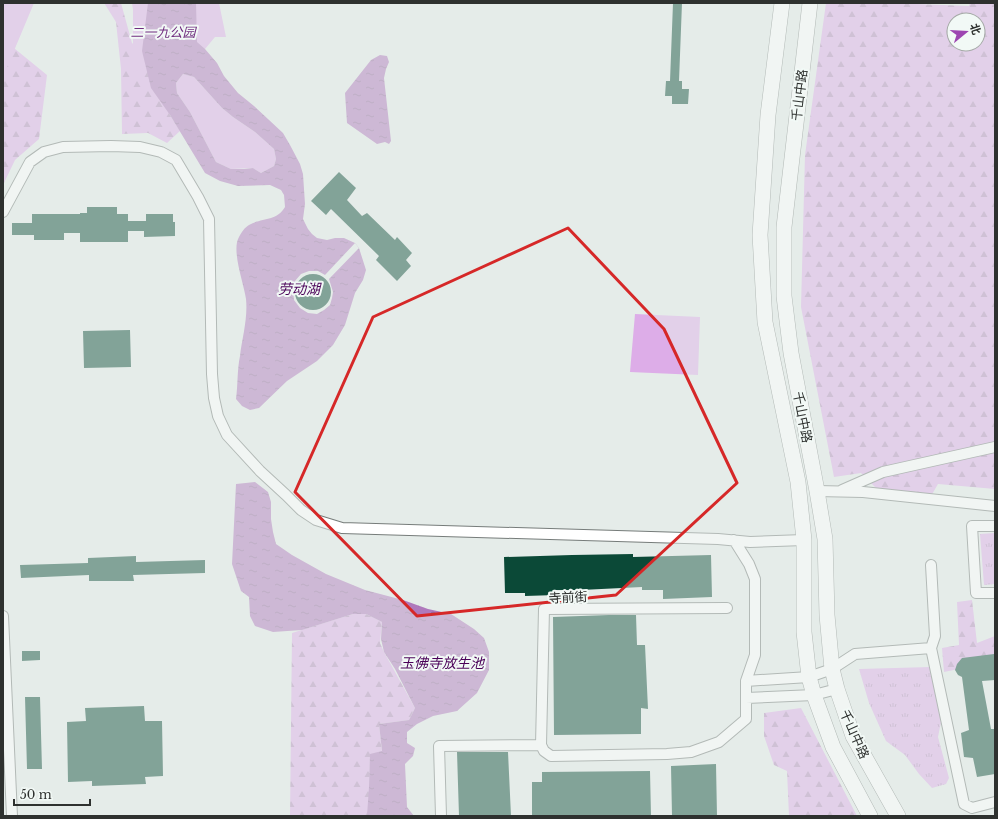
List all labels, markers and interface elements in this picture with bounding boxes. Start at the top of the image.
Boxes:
north arrow [946,12,986,52]
text: 北 [967,22,984,36]
park label: 二一九公园 [130,24,197,41]
street label: 千山中路 [788,68,811,122]
water label: 劳动湖 [278,280,322,298]
street label: 千山中路 [789,390,816,444]
street label: 寺前街 [548,588,588,607]
water label: 玉佛寺放生池 [400,654,486,672]
street label: 千山中路 [836,707,873,761]
scale bar [14,781,90,807]
text: 50 m [20,787,52,802]

